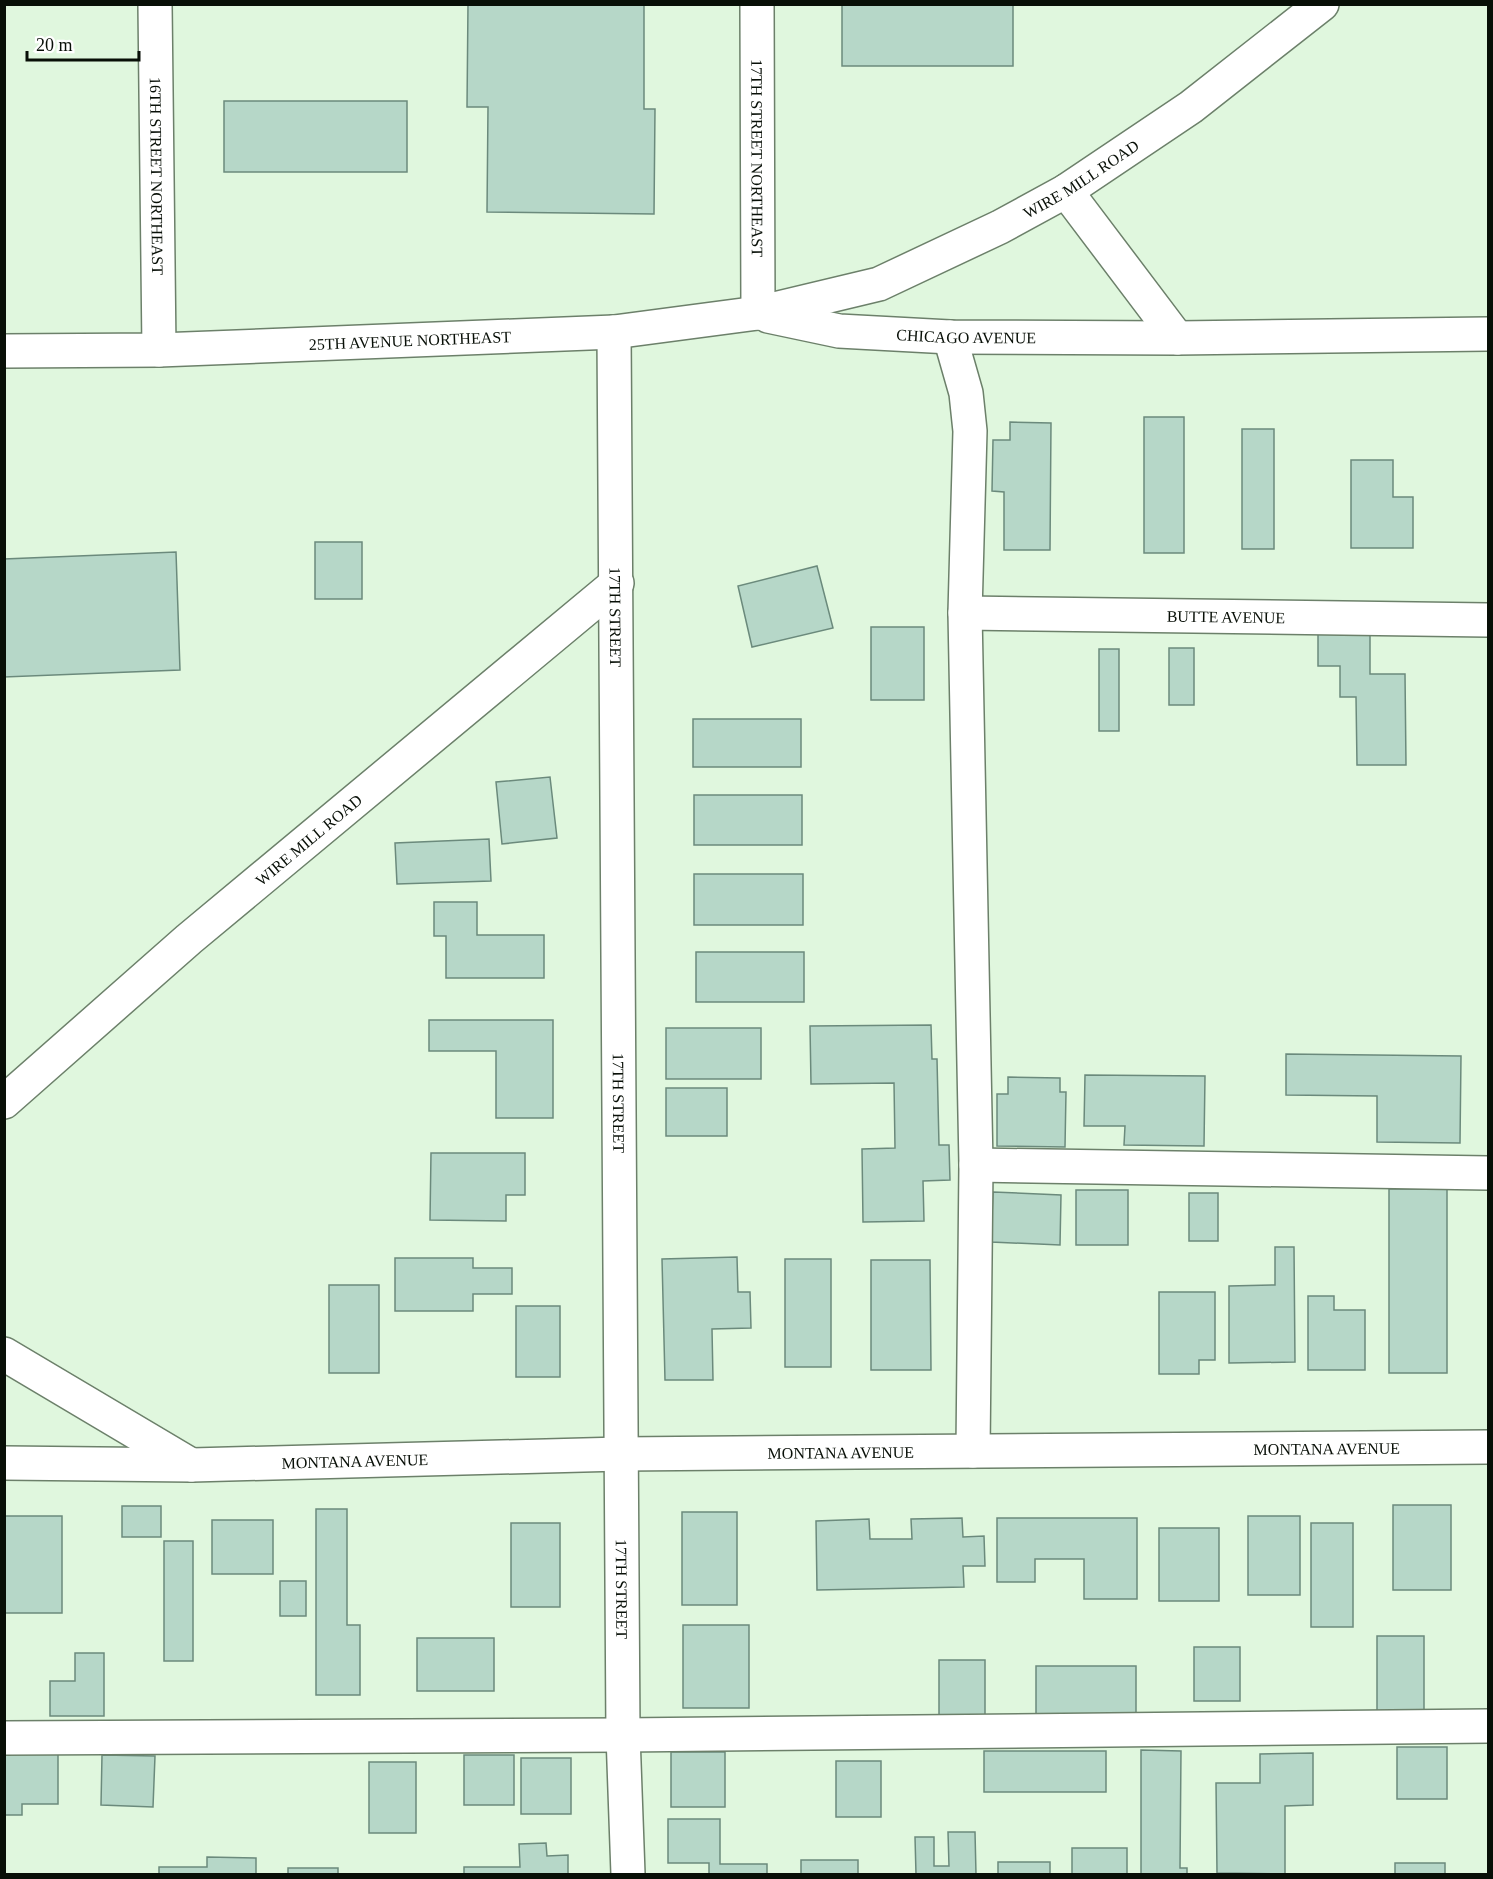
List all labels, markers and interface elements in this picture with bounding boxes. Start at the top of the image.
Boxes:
scale bar [27,24,140,62]
text: 20 m [36,35,73,55]
street label: 17TH STREET NORTHEAST [748,59,766,257]
street label: 16TH STREET NORTHEAST [147,77,166,275]
street label: WIRE MILL ROAD [1021,137,1142,222]
street label: CHICAGO AVENUE [896,326,1036,346]
street label: 25TH AVENUE NORTHEAST [308,328,512,353]
street label: 17TH STREET [607,567,624,667]
street label: BUTTE AVENUE [1167,608,1285,626]
street label: WIRE MILL ROAD [252,791,365,889]
street label: 17TH STREET [610,1053,627,1153]
street label: MONTANA AVENUE [1253,1440,1400,1458]
street label: MONTANA AVENUE [768,1444,914,1462]
street label: MONTANA AVENUE [281,1451,428,1472]
street label: 17TH STREET [613,1539,630,1639]

